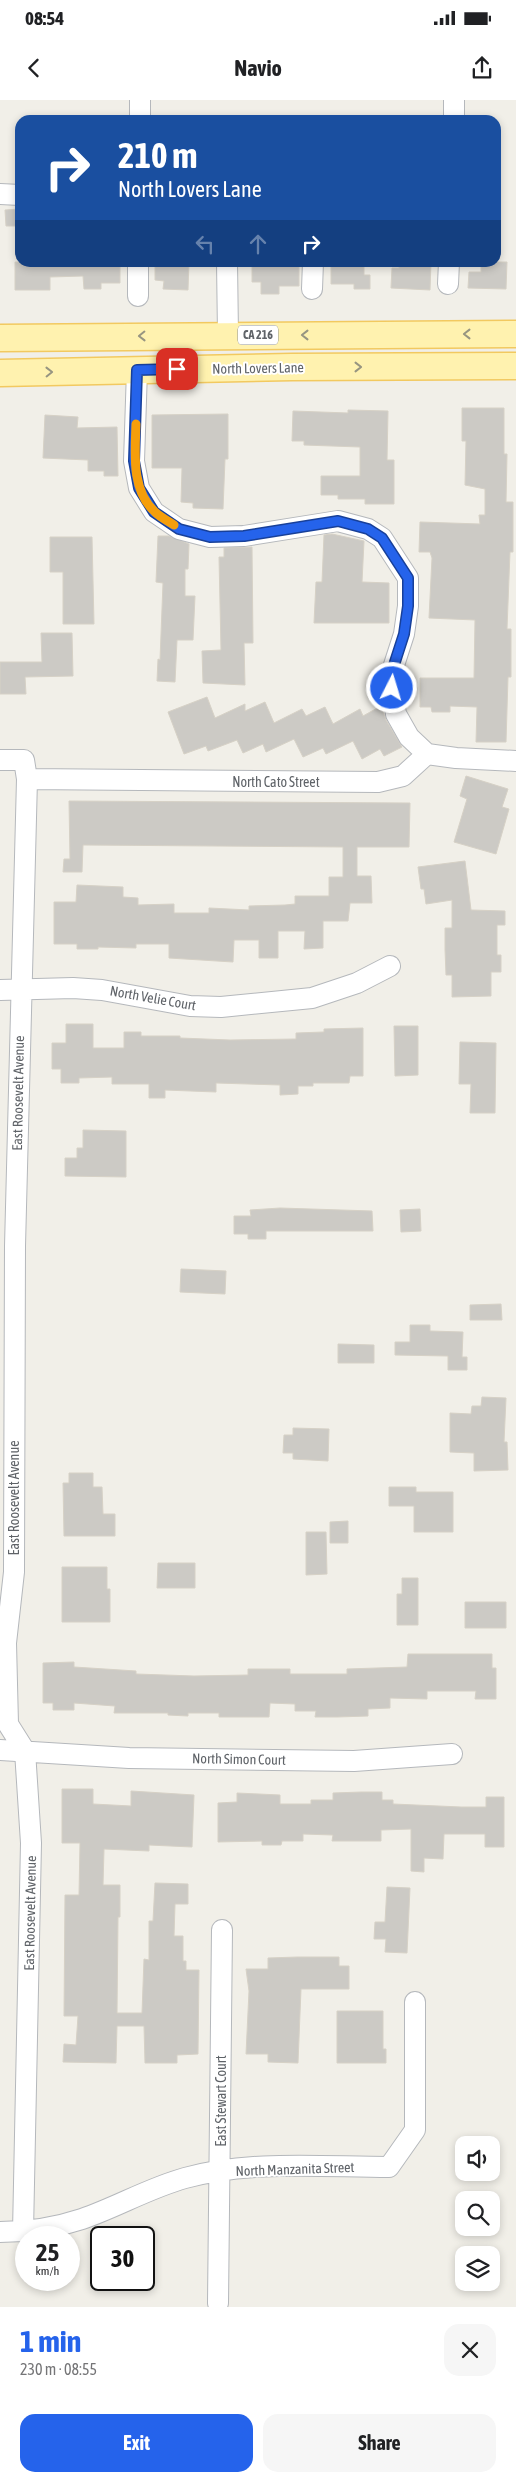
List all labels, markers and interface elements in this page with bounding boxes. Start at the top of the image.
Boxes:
text: 08:54 [25,7,64,29]
icon: back [20,54,48,82]
icon: share [468,54,496,82]
text: Navio [234,55,282,81]
icon: right [35,135,100,200]
text: 210 m [118,135,197,175]
text: North Lovers Lane [118,176,262,202]
icon: left [191,230,219,258]
icon: ahead [244,230,272,258]
icon: right [297,230,325,258]
road number: CA 216 [238,326,278,344]
one-way arrow [463,329,471,339]
one-way arrow [301,330,308,340]
one-way arrow [138,331,146,342]
pin [156,348,198,390]
icon: arrive [163,355,191,383]
street label: North Lovers Lane [212,359,304,377]
one-way arrow [354,362,362,372]
one-way arrow [45,367,53,377]
position arrow [365,661,417,713]
street label: North Cato Street [232,774,320,790]
street label: North Velie Court [109,983,197,1013]
street label: East Roosevelt Avenue [9,1035,27,1151]
street label: East Roosevelt Avenue [6,1440,22,1556]
street label: North Simon Court [192,1750,286,1768]
street label: East Roosevelt Avenue [21,1855,39,1971]
street label: East Stewart Court [213,2055,229,2147]
map controls [455,2136,500,2291]
button: sound [455,2136,500,2181]
street label: North Manzanita Street [235,2159,355,2179]
button: search [455,2191,500,2236]
speed limit sign: 30 [90,2226,155,2291]
text: 25 [36,2238,59,2266]
button: layers [455,2246,500,2291]
text: km/h [36,2264,59,2278]
text: 1 min [20,2324,81,2358]
button: close [444,2324,496,2376]
text: 230 m · 08:55 [20,2360,97,2378]
button: Exit [20,2414,253,2472]
button: Share [263,2414,496,2472]

